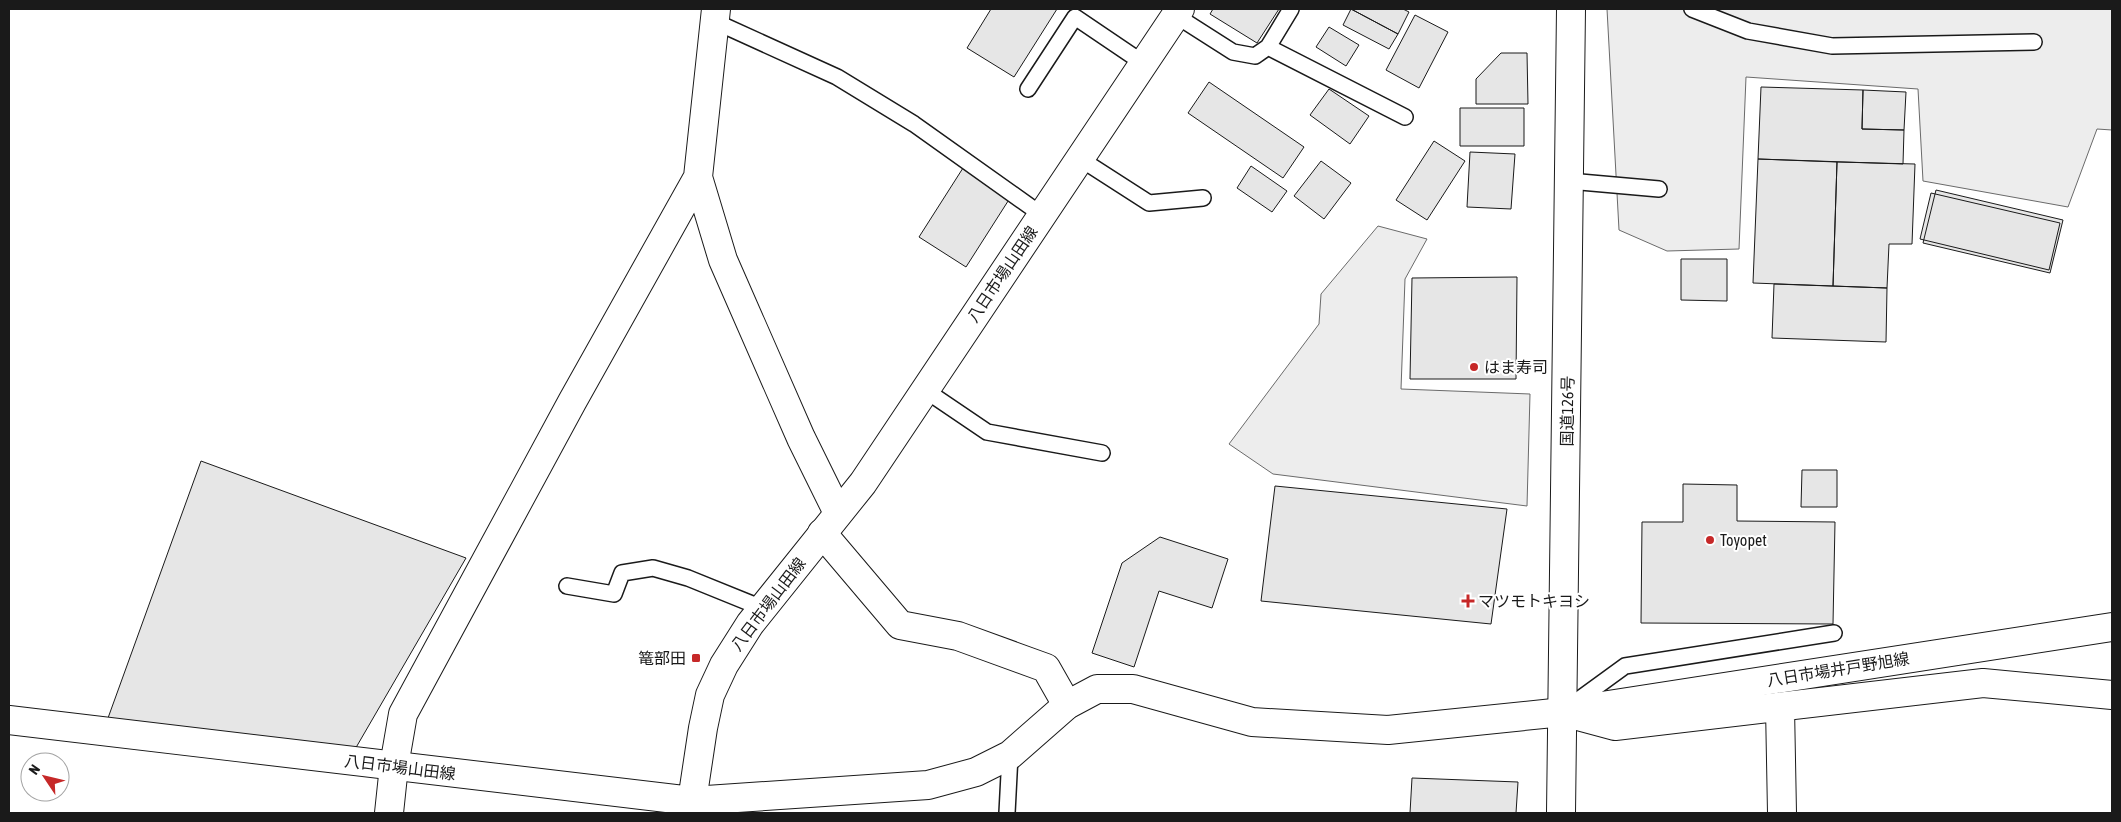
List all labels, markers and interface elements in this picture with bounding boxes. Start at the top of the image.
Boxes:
street label: 八日市場山田線 [963,223,1041,325]
place label: はま寿司 [1484,358,1548,376]
marker: はま寿司 [1468,361,1480,373]
street label: 国道126号 [1557,376,1577,446]
place label: Toyopet [1720,531,1767,550]
marker: Toyopet [1704,534,1716,546]
street label: 八日市場山田線 [727,554,809,654]
place label: マツモトキヨシ [1478,592,1590,610]
marker: マツモトキヨシ [1462,595,1474,607]
place label: 篭部田 [638,649,686,667]
street label: 八日市場井戸野旭線 [1765,649,1911,689]
marker: 篭部田 [690,652,702,664]
street label: 八日市場山田線 [343,751,457,783]
north arrow [20,752,70,802]
text: N [25,762,43,778]

